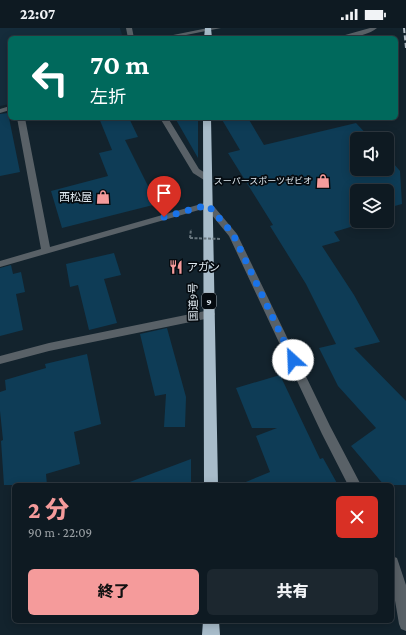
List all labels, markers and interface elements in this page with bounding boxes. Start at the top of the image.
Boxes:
text: 22:07 [20,6,55,22]
text: 70 m [90,49,149,80]
icon: left [24,52,76,104]
text: 左折 [90,87,126,107]
map controls [350,132,394,228]
button: sound [350,132,394,176]
shop icon: スーパースポーツゼビオ [315,173,331,189]
pin [147,176,181,217]
place label: スーパースポーツゼビオ [214,176,312,186]
icon: arrive [153,182,175,204]
button: layers [350,184,394,228]
shop icon: 西松屋 [95,189,111,205]
place label: 西松屋 [59,191,92,203]
restaurant icon: アガン [168,259,184,275]
place label: アガン [187,261,220,273]
street label: 国道9号 [187,283,199,321]
road number: 9 [202,293,216,309]
position arrow [272,339,314,381]
text: 2 分 [28,496,69,523]
button: close [336,496,378,538]
text: 90 m · 22:09 [28,525,92,540]
button: 終了 [28,569,199,615]
button: 共有 [207,569,378,615]

